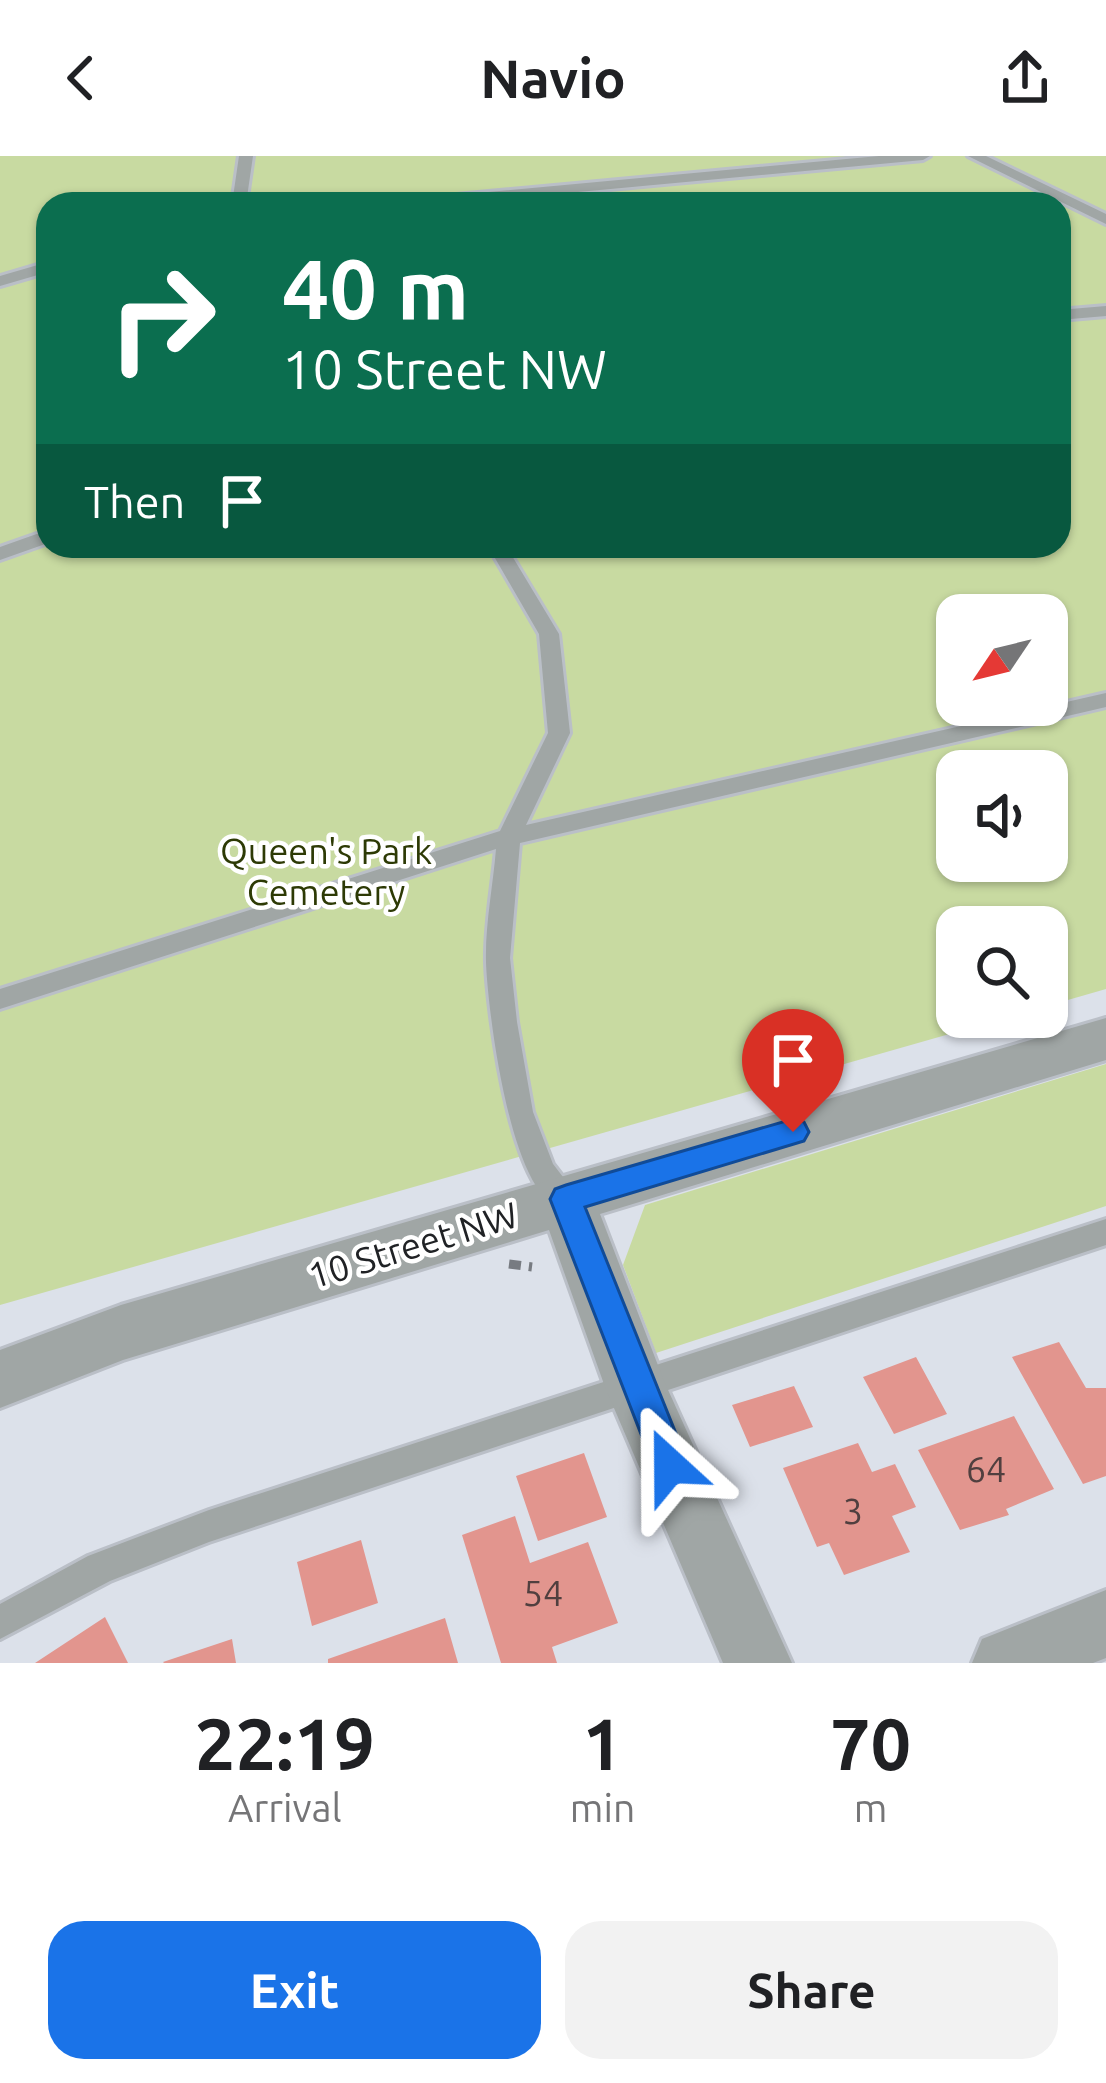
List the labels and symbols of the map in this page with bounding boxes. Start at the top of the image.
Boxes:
north arrow [936,594,1068,726]
park label: Queen's Park Cemetery [220,830,432,912]
pin [742,1009,844,1132]
street label: 10 Street NW [303,1193,522,1296]
position arrow [607,1403,733,1529]
house number: 64 [966,1448,1006,1489]
house number: 3 [843,1490,863,1531]
house number: 54 [523,1572,563,1613]

